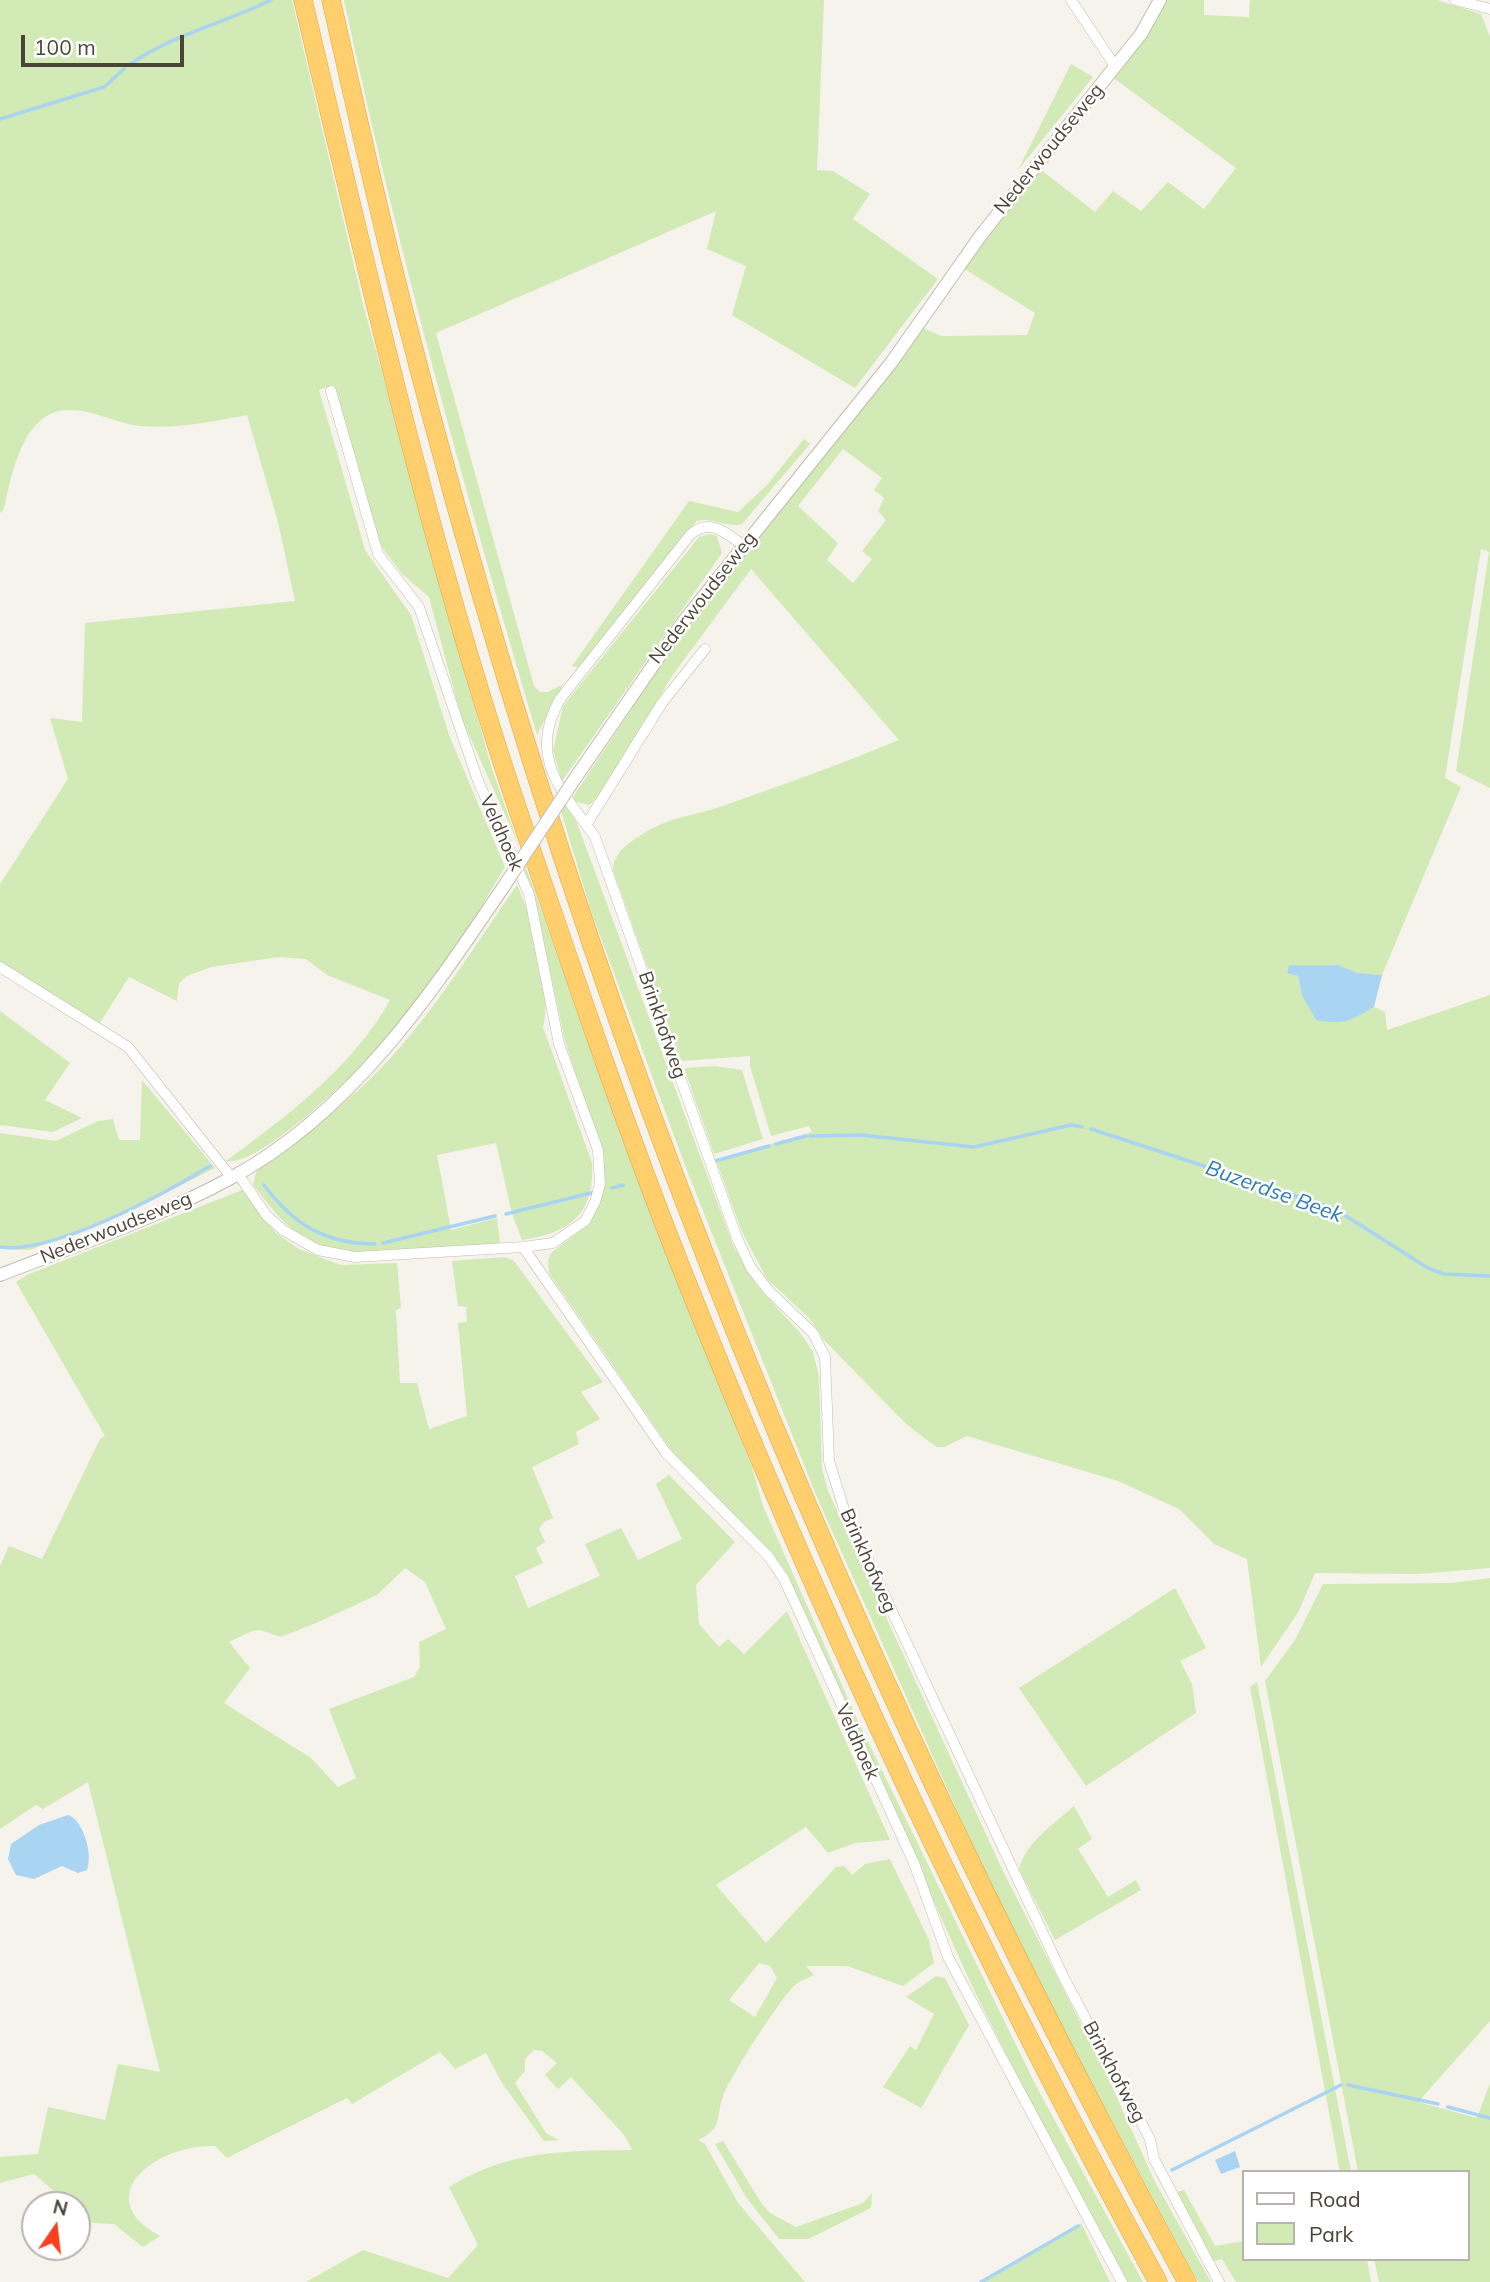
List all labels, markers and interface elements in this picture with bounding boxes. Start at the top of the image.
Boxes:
scale bar [24,21,187,65]
text: 100 m [34,34,96,60]
street label: Nederwoudseweg [989,79,1109,219]
street label: Nederwoudseweg [644,528,762,668]
street label: Veldhoek [474,792,528,874]
street label: Brinkhofweg [633,969,691,1081]
water label: Buzerdse Beek [1202,1156,1346,1228]
street label: Nederwoudseweg [37,1187,195,1269]
street label: Brinkhofweg [835,1505,901,1617]
street label: Veldhoek [830,1701,884,1783]
street label: Brinkhofweg [1078,2017,1150,2127]
legend [1242,2170,1469,2261]
text: Road [1309,2186,1360,2212]
north arrow [21,2191,91,2261]
text: N [51,2194,70,2221]
text: Park [1309,2221,1353,2247]

